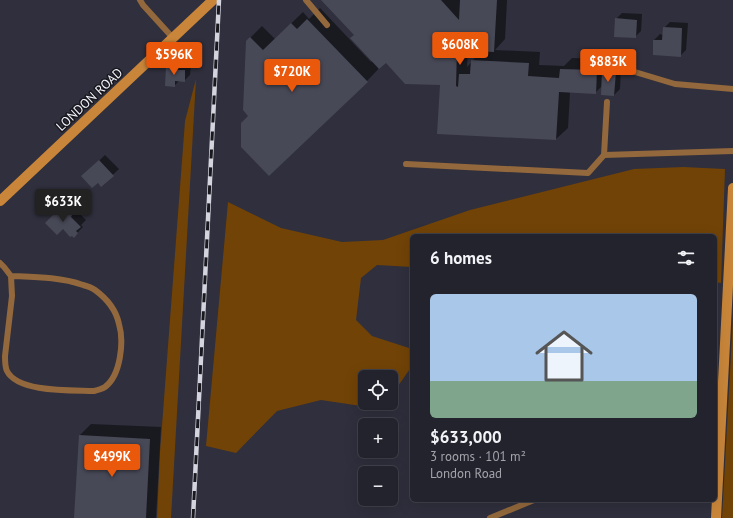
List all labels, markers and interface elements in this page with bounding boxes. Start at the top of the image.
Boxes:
pin: $608K [432,32,488,66]
text: $608K [441,36,479,53]
pin: $596K [146,42,202,76]
text: $596K [155,46,193,63]
pin: $883K [580,49,636,83]
text: $883K [589,53,627,70]
pin: $720K [264,59,320,93]
text: $720K [273,63,311,80]
street label: LONDON ROAD [52,64,126,135]
pin: $633K [35,189,91,223]
text: $633K [44,193,82,210]
text: 6 homes [430,247,492,269]
icon: filters [675,247,697,269]
icon: home [528,320,600,392]
map controls [358,370,398,506]
button: locate [358,370,398,410]
button: + [358,418,398,458]
text: $633,000 [430,426,502,448]
pin: $499K [84,444,140,478]
text: $499K [93,448,131,465]
text: 3 rooms · 101 m² [430,448,526,465]
text: London Road [430,465,502,482]
button: − [358,466,398,506]

